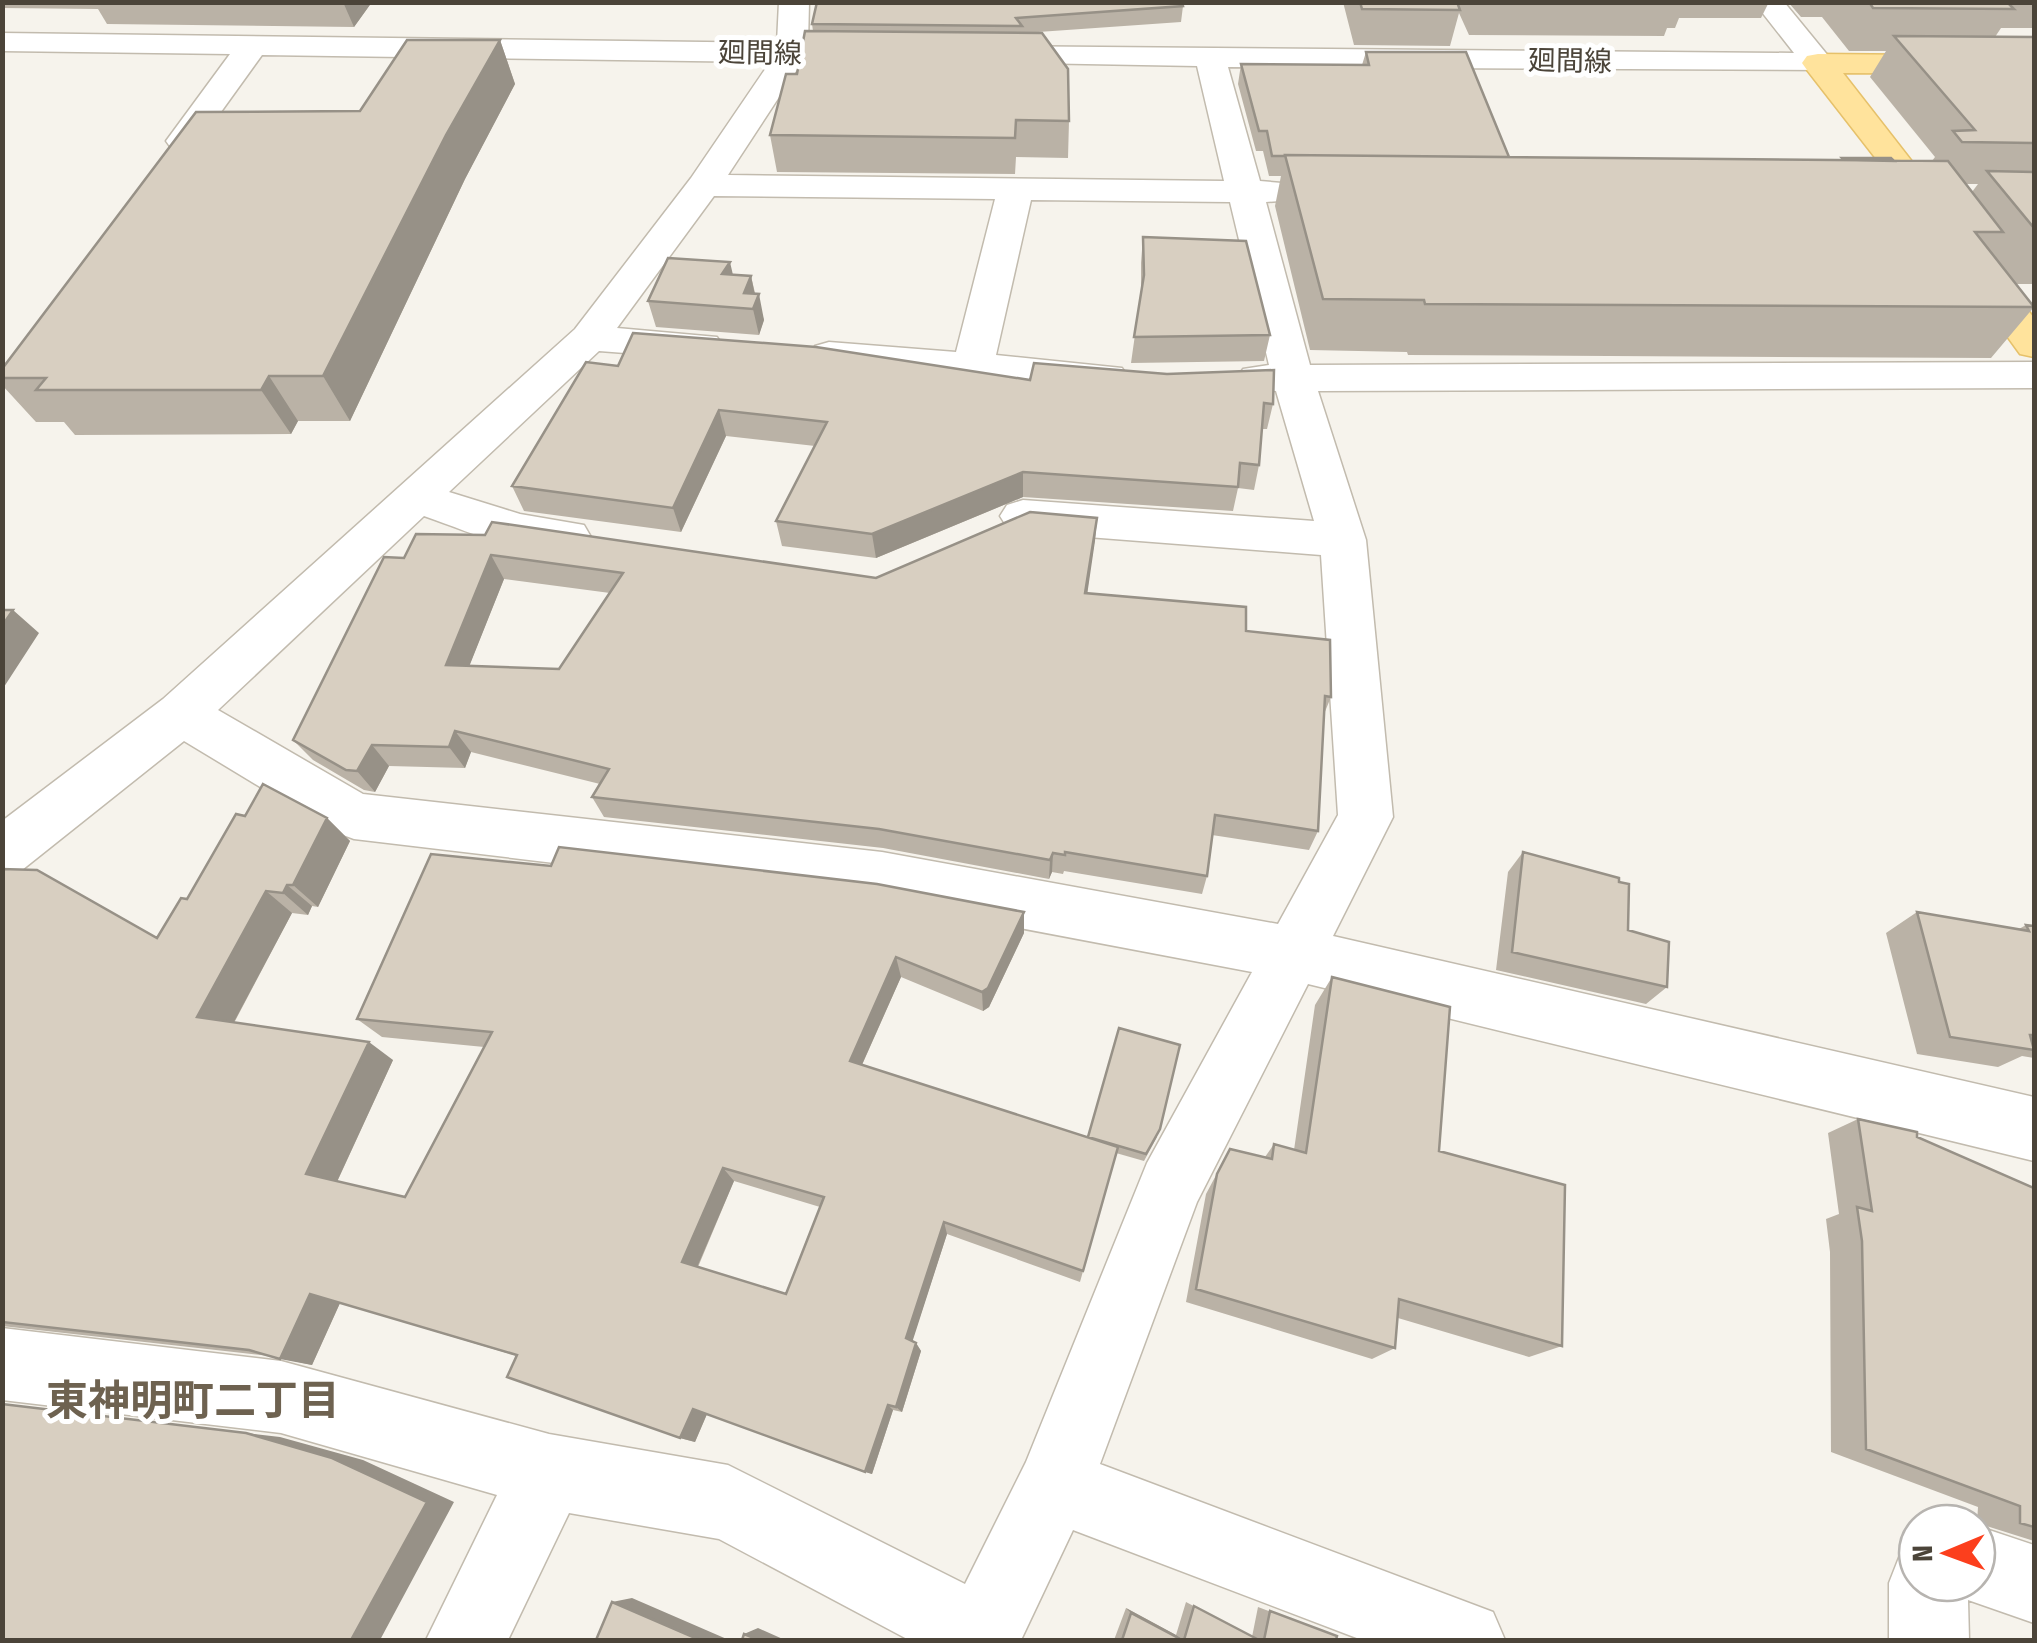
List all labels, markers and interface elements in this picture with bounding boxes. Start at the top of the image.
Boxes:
street label: 廻間線 [718,36,802,70]
street label: 廻間線 [1528,44,1612,78]
district label: 東神明町二丁目 [46,1376,340,1426]
north arrow [1897,1503,1997,1603]
text: N [1906,1545,1939,1562]

